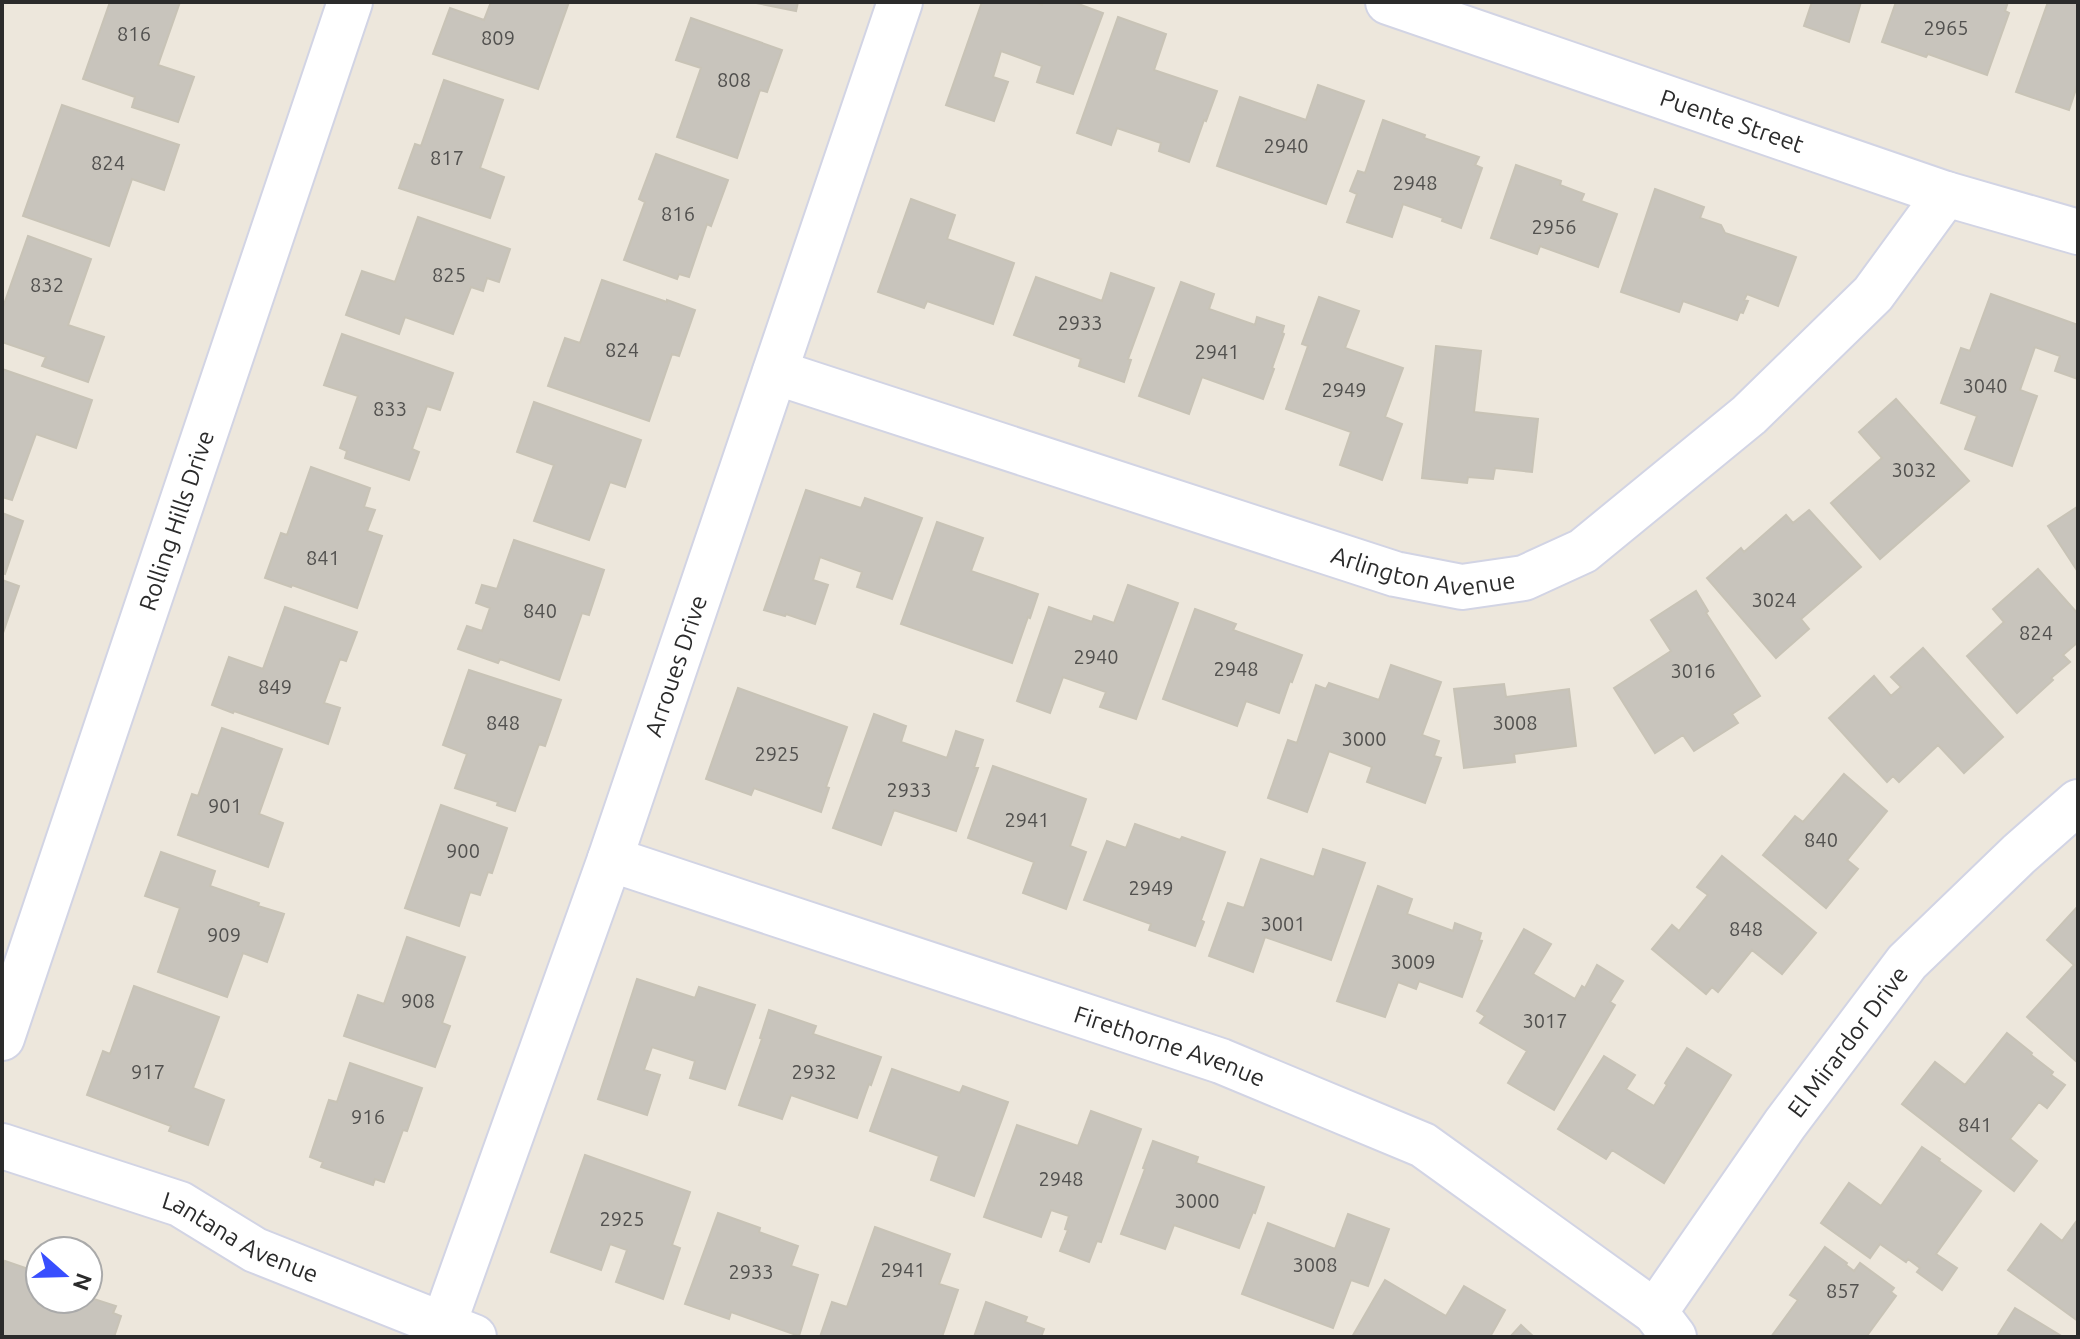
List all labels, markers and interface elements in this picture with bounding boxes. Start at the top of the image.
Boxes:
house number: 2965 [1923,16,1969,39]
house number: 816 [117,22,151,45]
house number: 809 [481,26,515,49]
house number: 808 [717,68,751,91]
street label: Puente Street [1657,83,1808,158]
house number: 2940 [1263,134,1309,157]
house number: 817 [430,146,464,169]
house number: 824 [91,151,125,174]
house number: 2948 [1392,171,1438,194]
house number: 816 [661,202,695,225]
house number: 2956 [1531,215,1577,238]
house number: 825 [432,263,466,286]
house number: 832 [30,273,64,296]
house number: 2933 [1057,311,1103,334]
house number: 824 [605,338,639,361]
house number: 2941 [1194,340,1240,363]
house number: 3040 [1962,374,2008,397]
house number: 2949 [1321,378,1367,401]
house number: 833 [373,397,407,420]
street label: Rolling Hills Drive [133,427,219,614]
house number: 3032 [1891,458,1937,481]
street label: Arlington Avenue [1328,541,1517,600]
house number: 841 [306,546,340,569]
house number: 3024 [1751,588,1797,611]
street label: Arroues Drive [639,592,712,740]
house number: 840 [523,599,557,622]
house number: 824 [2019,621,2053,644]
house number: 2940 [1073,645,1119,668]
house number: 2948 [1213,657,1259,680]
house number: 3016 [1670,659,1716,682]
house number: 849 [258,675,292,698]
house number: 848 [486,711,520,734]
house number: 3008 [1492,711,1538,734]
house number: 3000 [1341,727,1387,750]
house number: 2925 [754,742,800,765]
house number: 2933 [886,778,932,801]
house number: 901 [208,794,242,817]
house number: 2941 [1004,808,1050,831]
house number: 840 [1804,828,1838,851]
house number: 900 [446,839,480,862]
house number: 2949 [1128,876,1174,899]
house number: 3001 [1260,912,1306,935]
house number: 848 [1729,917,1763,940]
house number: 909 [207,923,241,946]
house number: 3009 [1390,950,1436,973]
street label: El Mirardor Drive [1782,961,1913,1122]
house number: 908 [401,989,435,1012]
street label: Firethorne Avenue [1071,1000,1269,1091]
house number: 3017 [1522,1009,1568,1032]
house number: 917 [131,1060,165,1083]
house number: 2932 [791,1060,837,1083]
house number: 916 [351,1105,385,1128]
house number: 841 [1958,1113,1992,1136]
house number: 2948 [1038,1167,1084,1190]
street label: Lantana Avenue [159,1186,322,1287]
house number: 3000 [1174,1189,1220,1212]
house number: 2925 [599,1207,645,1230]
north arrow [24,1235,104,1315]
house number: 3008 [1292,1253,1338,1276]
house number: 2941 [880,1258,926,1281]
house number: 2933 [728,1260,774,1283]
text: N [69,1270,98,1294]
house number: 857 [1826,1279,1860,1302]

